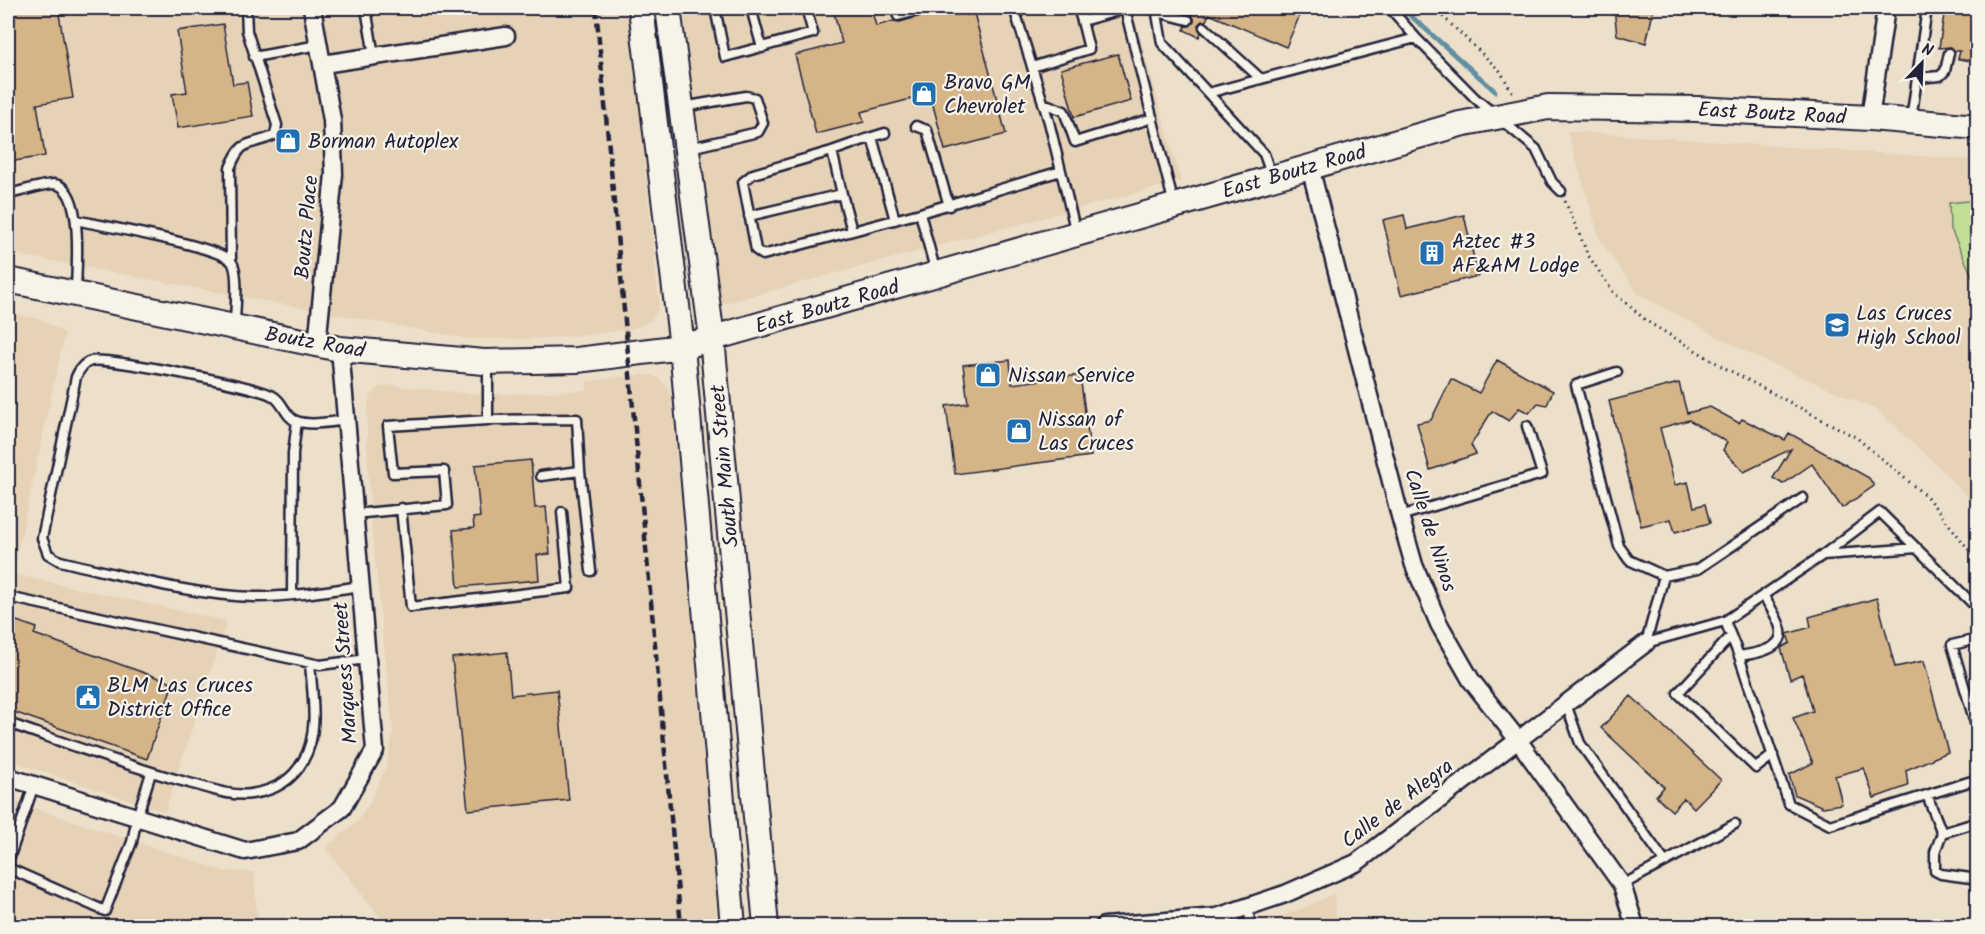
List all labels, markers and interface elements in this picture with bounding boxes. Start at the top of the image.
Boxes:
north arrow [1892,33,1952,93]
text: N [1918,37,1937,64]
place label: Bravo GM Chevrolet [944,67,1031,124]
shop icon: Bravo GM Chevrolet [909,79,939,109]
street label: East Boutz Road [1697,94,1847,135]
shop icon: Borman Autoplex [273,126,303,156]
place label: Borman Autoplex [308,126,459,159]
street label: East Boutz Road [1218,136,1371,209]
street label: Boutz Place [287,173,329,280]
place label: Aztec #3 AF&AM Lodge [1452,226,1580,283]
building icon: Aztec #3 AF&AM Lodge [1417,238,1447,268]
street label: East Boutz Road [751,271,904,344]
place label: Las Cruces High School [1856,298,1961,355]
school or university icon: Las Cruces High School [1822,310,1852,340]
street label: Boutz Road [262,318,368,369]
shop icon: Nissan Service [973,360,1003,390]
place label: Nissan Service [1008,360,1135,393]
street label: South Main Street [702,382,749,548]
place label: Nissan of Las Cruces [1038,404,1134,461]
shop icon: Nissan of Las Cruces [1004,416,1034,446]
street label: Calle de Ninos [1394,465,1465,596]
street label: Marquess Street [325,600,368,745]
place label: BLM Las Cruces District Office [107,670,253,727]
public building icon: BLM Las Cruces District Office [73,682,103,712]
street label: Calle de Alegra [1335,751,1461,857]

